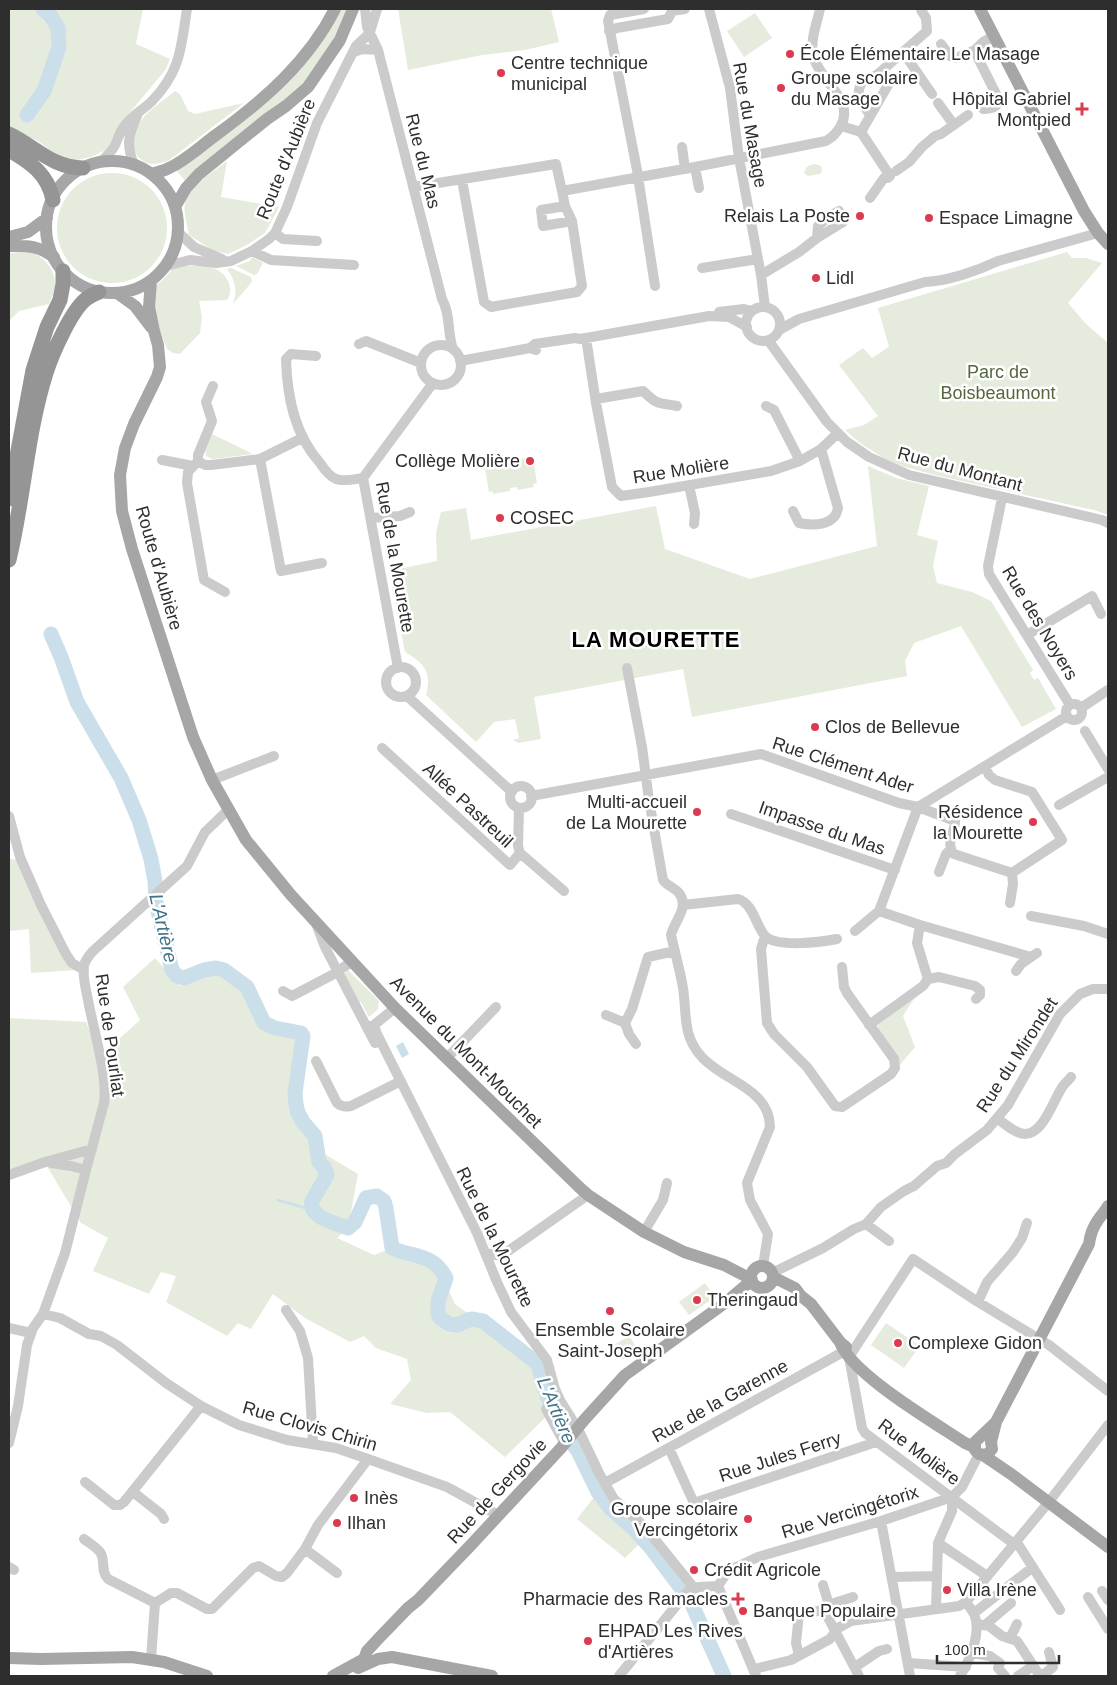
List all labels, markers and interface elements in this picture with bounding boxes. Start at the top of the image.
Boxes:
place label: École Élémentaire Le Masage [800,44,1040,64]
marker: École Élémentaire Le Masage [784,48,796,60]
place label: Centre technique municipal [511,53,648,94]
street label: Rue du Masage [729,61,771,189]
marker: Centre technique municipal [495,67,507,79]
place label: Groupe scolaire du Masage [791,68,918,109]
marker: Groupe scolaire du Masage [775,82,787,94]
place label: Hôpital Gabriel Montpied [952,89,1071,130]
street label: Route d'Aubière [253,96,319,222]
marker: Hôpital Gabriel Montpied [1075,102,1089,116]
street label: Rue du Mas [402,111,444,211]
place label: Relais La Poste [724,206,850,226]
place label: Espace Limagne [939,208,1073,228]
marker: Relais La Poste [854,210,866,222]
marker: Espace Limagne [923,212,935,224]
place label: Lidl [826,268,854,288]
marker: Lidl [810,272,822,284]
park label: Parc de Boisbeaumont [940,362,1056,403]
street label: Rue du Montant [896,443,1024,495]
place label: Collège Molière [395,451,520,471]
street label: Rue Molière [632,453,730,487]
marker: Collège Molière [524,455,536,467]
street label: Rue de la Mourette [372,480,418,634]
street label: Route d'Aubière [132,503,186,633]
place label: COSEC [510,508,574,528]
marker: COSEC [494,512,506,524]
street label: Rue des Noyers [998,563,1082,683]
district label: LA MOURETTE [571,627,741,652]
place label: Clos de Bellevue [825,717,960,737]
marker: Clos de Bellevue [809,721,821,733]
street label: Rue Clément Ader [770,733,916,797]
street label: Allée Pastreuil [419,758,517,852]
place label: Multi-accueil de La Mourette [566,792,687,833]
street label: Impasse du Mas [756,797,888,859]
place label: Résidence la Mourette [933,802,1023,843]
marker: Multi-accueil de La Mourette [691,806,703,818]
marker: Résidence la Mourette [1027,816,1039,828]
water label: L'Artière [145,892,182,965]
street label: Rue de Pourliat [91,972,129,1098]
street label: Avenue du Mont-Mouchet [386,972,546,1132]
street label: Rue du Mirondet [972,994,1062,1116]
street label: Rue de la Mourette [452,1164,538,1310]
place label: Theringaud [707,1290,798,1310]
marker: Theringaud [691,1294,703,1306]
marker: Ensemble Scolaire Saint-Joseph [604,1305,616,1317]
place label: Ensemble Scolaire Saint-Joseph [535,1320,685,1361]
place label: Complexe Gidon [908,1333,1042,1353]
marker: Complexe Gidon [892,1337,904,1349]
street label: Rue de la Garenne [649,1355,791,1447]
water label: L'Artière [533,1374,580,1447]
street label: Rue Clovis Chirin [240,1397,380,1455]
street label: Rue Molière [874,1415,964,1489]
street label: Rue Jules Ferry [716,1428,844,1486]
street label: Rue de Gergovie [443,1434,551,1548]
street label: Rue Vercingétorix [779,1482,921,1542]
place label: Inès [364,1488,398,1508]
marker: Inès [348,1492,360,1504]
place label: Groupe scolaire Vercingétorix [611,1499,738,1540]
place label: Ilhan [347,1513,386,1533]
marker: Groupe scolaire Vercingétorix [742,1513,754,1525]
marker: Ilhan [331,1517,343,1529]
place label: Crédit Agricole [704,1560,821,1580]
marker: Crédit Agricole [688,1564,700,1576]
place label: Villa Irène [957,1580,1037,1600]
marker: Villa Irène [941,1584,953,1596]
place label: Pharmacie des Ramacles [523,1589,728,1609]
marker: Pharmacie des Ramacles [732,1593,744,1605]
place label: Banque Populaire [753,1601,896,1621]
marker: Banque Populaire [737,1605,749,1617]
place label: EHPAD Les Rives d'Artières [598,1621,743,1662]
scale bar [937,1632,1060,1664]
marker: EHPAD Les Rives d'Artières [582,1635,594,1647]
text: 100 m [944,1641,986,1658]

